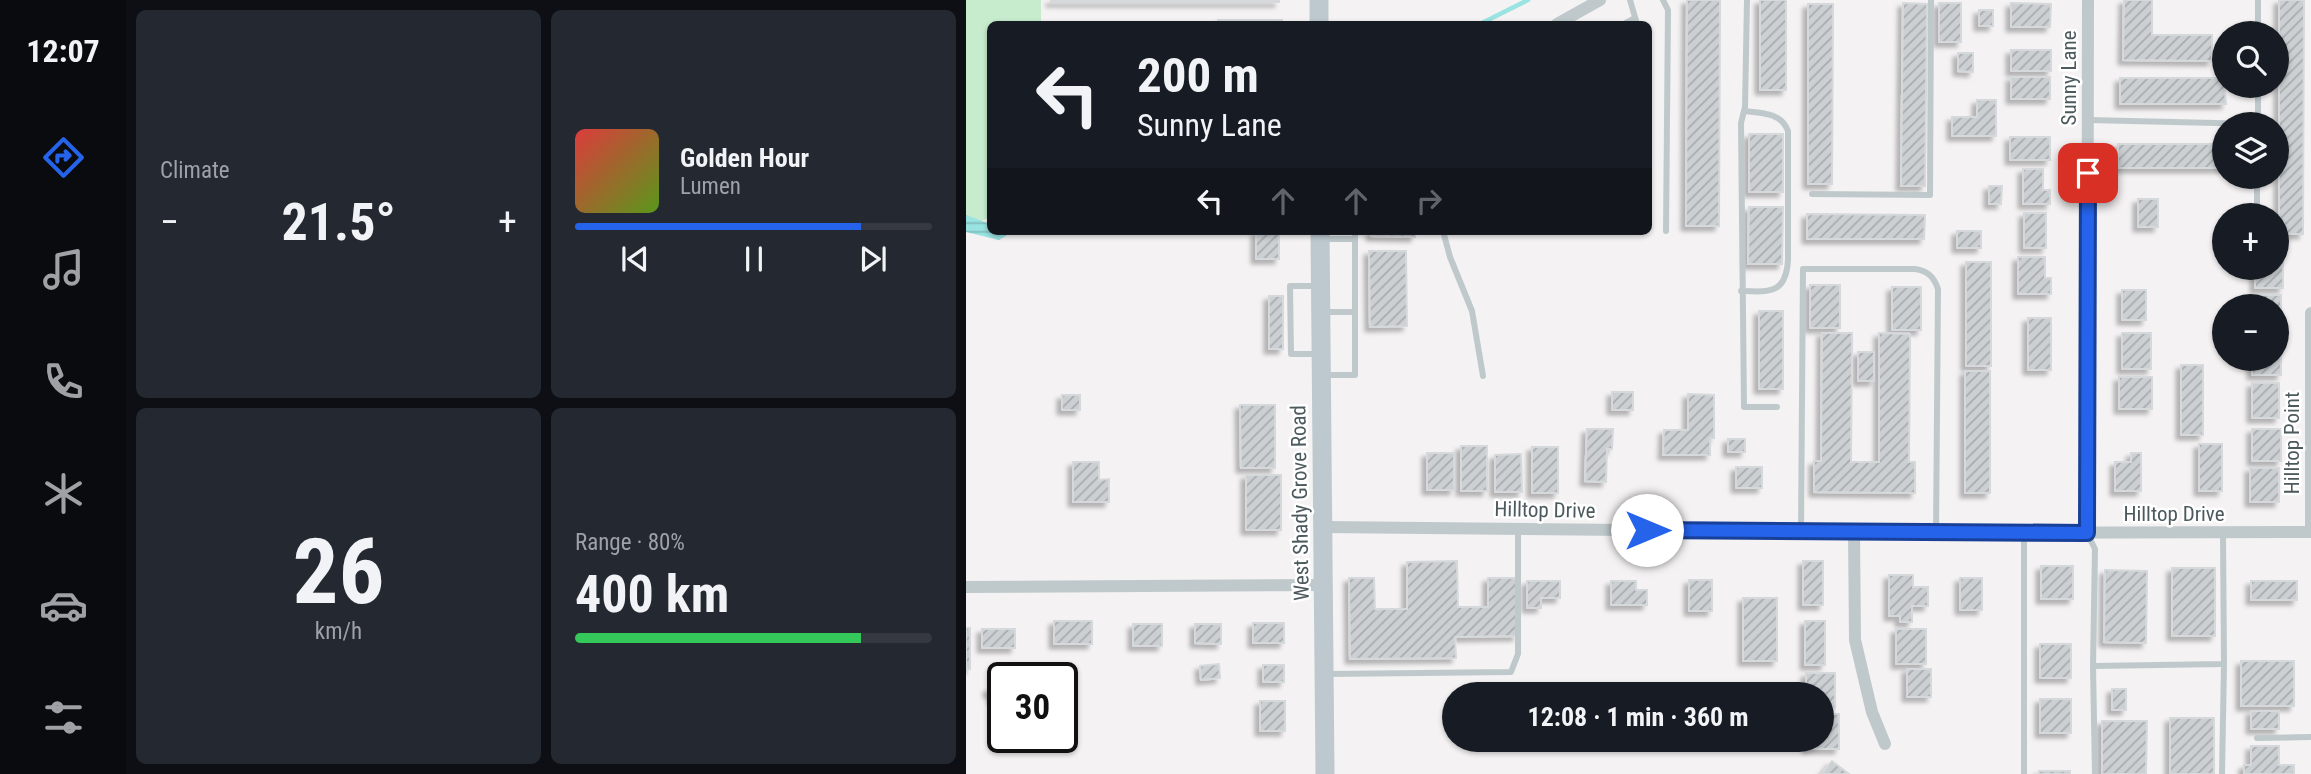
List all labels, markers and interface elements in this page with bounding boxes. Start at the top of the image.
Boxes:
map controls [2212,21,2289,371]
button: search [2212,21,2289,98]
street label: Sunny Lane [2057,30,2081,126]
text: 12:07 [26,32,100,70]
text: 200 m [1137,47,1259,104]
icon: left [1022,49,1113,140]
text: Sunny Lane [1137,106,1282,144]
button: layers [2212,112,2289,189]
icon: directions [39,133,88,182]
text: Golden Hour [680,143,809,173]
pin [2058,143,2118,203]
icon: arrive [2069,154,2107,192]
text: Climate [160,157,230,184]
text: Lumen [680,173,741,200]
icon: left [1191,182,1229,220]
icon: ahead [1264,182,1302,220]
icon: ahead [1337,182,1375,220]
icon: right [1410,182,1448,220]
text: 21.5° [281,192,396,253]
text: − [160,200,179,244]
text: + [498,200,517,244]
button: + [2212,203,2289,280]
icon: previous [616,240,654,278]
icon: pause [735,240,773,278]
icon: next [854,240,892,278]
icon: music [39,245,88,294]
button: − [2212,294,2289,371]
icon: phone [39,357,88,406]
street label: Hilltop Point [2280,392,2304,494]
street label: West Shady Grove Road [1286,405,1314,601]
icon: climate [39,469,88,518]
position arrow [1610,493,1684,567]
street label: Hilltop Drive [1494,497,1596,523]
street label: Hilltop Drive [2123,502,2225,526]
text: 26 [293,519,384,625]
text: Range · 80% [575,529,685,556]
text: 400 km [575,564,729,625]
icon: car [39,581,88,630]
text: km/h [315,618,362,645]
speed limit sign: 30 [987,662,1078,753]
icon: filters [39,693,88,742]
text: 12:08 · 1 min · 360 m [1528,702,1748,732]

